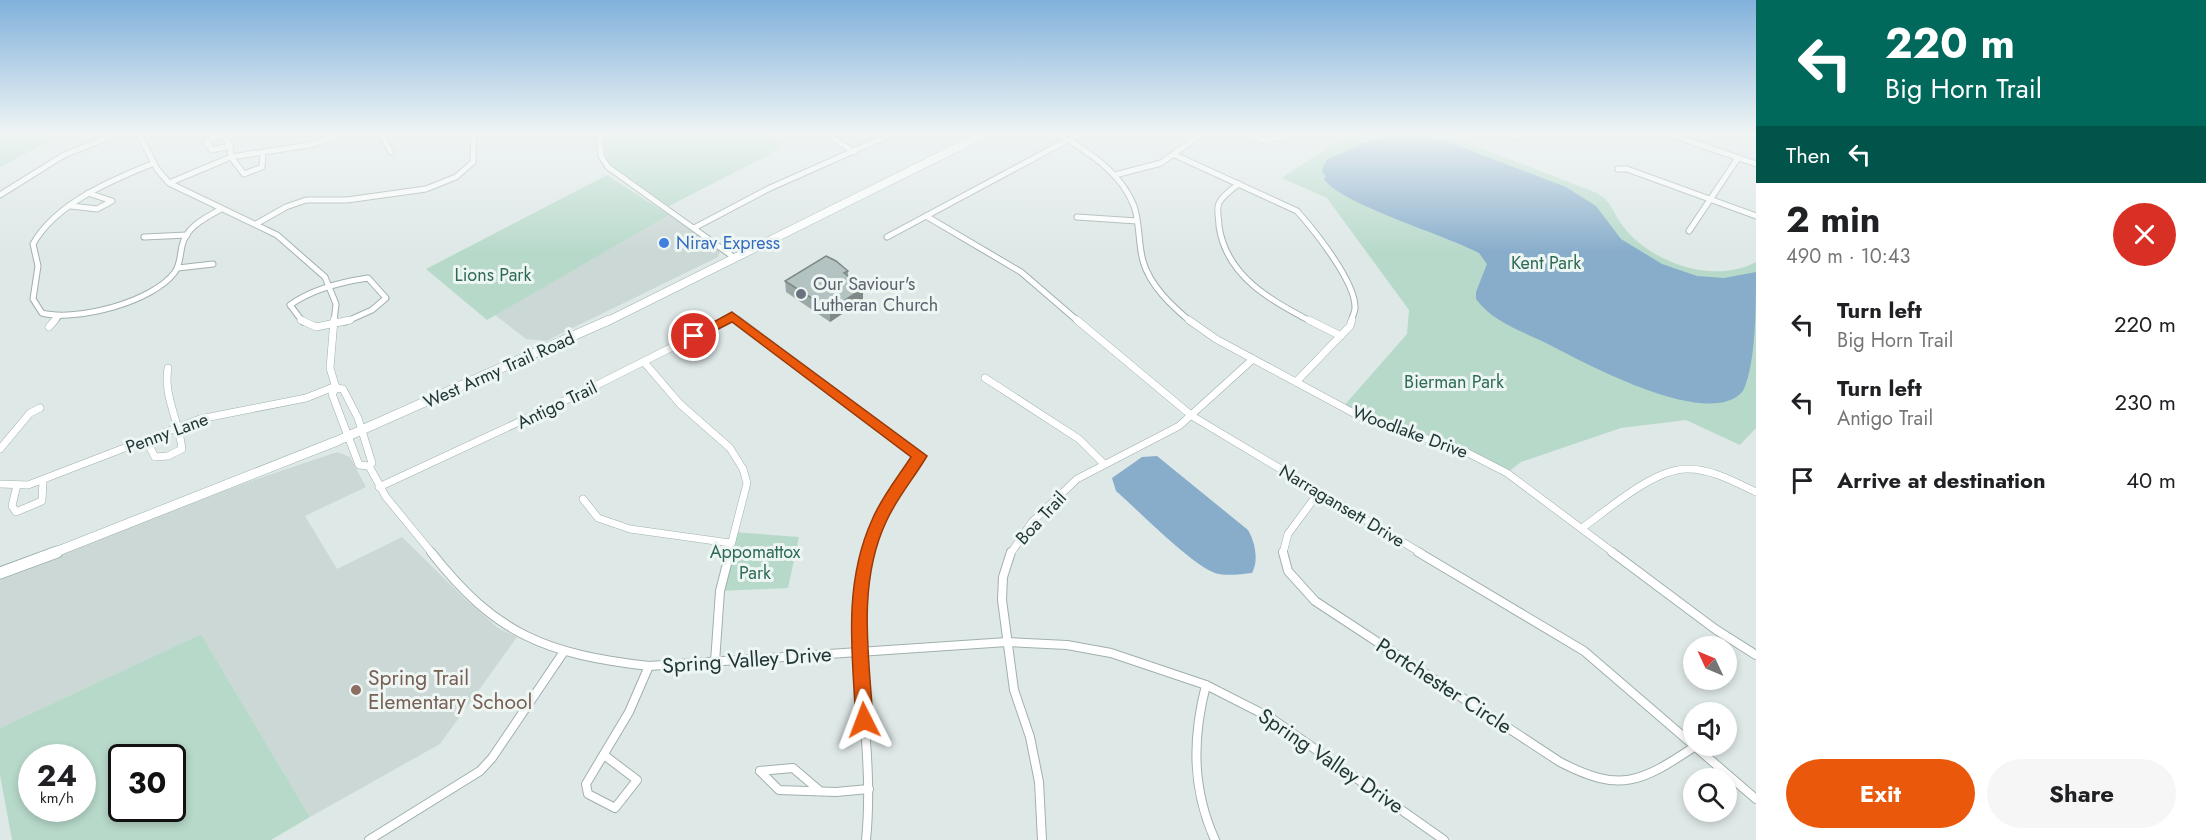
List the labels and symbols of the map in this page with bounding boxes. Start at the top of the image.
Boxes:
place label: Nirav Express [676,230,780,256]
marker: Nirav Express [657,236,671,250]
park label: Kent Park [1511,250,1581,276]
park label: Lions Park [455,262,531,288]
place label: Our Saviour's Lutheran Church [813,271,938,318]
marker: Our Saviour's Lutheran Church [794,287,808,301]
pin [668,310,719,361]
street label: West Army Trail Road [419,325,579,415]
park label: Bierman Park [1404,369,1504,395]
street label: Antigo Trail [512,374,602,436]
street label: Woodlake Drive [1348,399,1472,465]
street label: Penny Lane [122,406,212,460]
street label: Narragansett Drive [1274,458,1410,554]
street label: Boa Trail [1009,486,1073,550]
park label: Appomattox Park [710,539,801,586]
street label: Portchester Circle [1370,631,1518,741]
north arrow [1683,636,1737,690]
street label: Spring Valley Drive [661,639,833,681]
place label: Spring Trail Elementary School [368,663,532,717]
marker: Spring Trail Elementary School [349,683,363,697]
position arrow [832,688,896,752]
street label: Spring Valley Drive [1252,701,1410,821]
speed limit sign: 30 [108,744,186,822]

